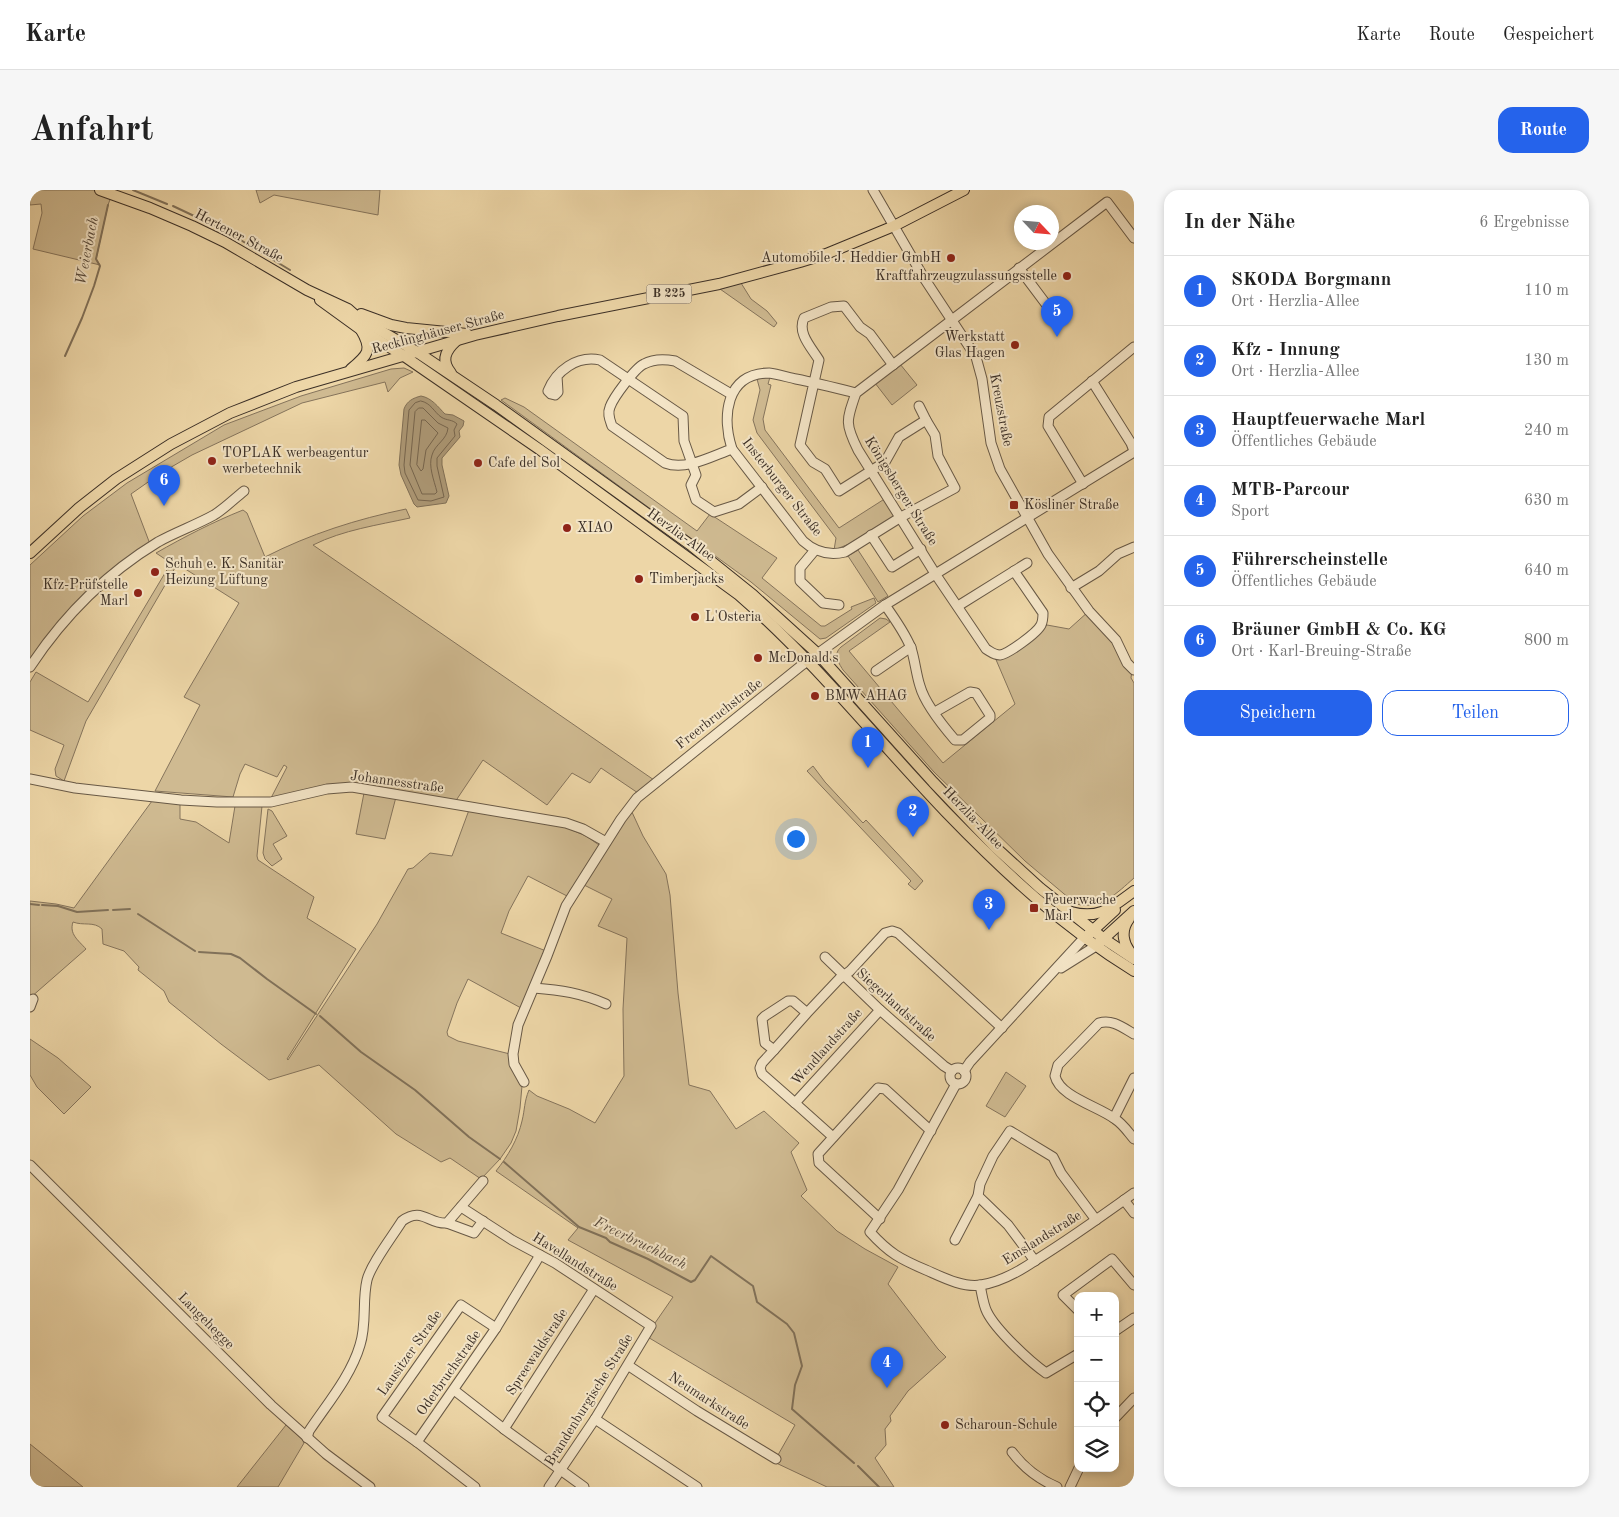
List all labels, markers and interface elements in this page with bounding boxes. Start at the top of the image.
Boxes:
text: Karte [25,23,86,47]
text: Karte [1356,26,1401,44]
text: Route [1429,26,1475,44]
text: Gespeichert [1503,26,1594,44]
button: Route [1498,107,1589,153]
text: Anfahrt [30,113,153,148]
north arrow [1014,205,1059,250]
street label: Hertener Straße [192,207,286,265]
text: In der Nähe [1184,212,1295,233]
water label: Weierbach [74,215,102,286]
text: 6 Ergebnisse [1479,215,1569,231]
place label: Automobile J. Heddier GmbH [761,251,941,265]
marker: Automobile J. Heddier GmbH [945,252,957,264]
place label: Kraftfahrzeugzulassungsstelle [875,269,1057,283]
marker: Kraftfahrzeugzulassungsstelle [1061,270,1073,282]
text: SKODA Borgmann [1231,271,1391,290]
text: 1 [1195,283,1205,299]
text: 110 m [1524,283,1569,299]
road number: B 225 [646,285,692,304]
text: Ort · Herzlia-Allee [1231,294,1359,310]
pin: 5 [1041,296,1073,337]
street label: Recklinghäuser Straße [370,308,506,356]
place label: Werkstatt Glas Hagen [935,330,1005,360]
marker: Werkstatt Glas Hagen [1009,339,1021,351]
text: Kfz - Innung [1231,341,1340,360]
text: 2 [1195,353,1205,369]
text: 130 m [1524,353,1569,369]
text: Ort · Herzlia-Allee [1231,364,1359,380]
street label: Kreuzstraße [987,372,1015,448]
text: Hauptfeuerwache Marl [1231,411,1425,430]
text: 3 [1195,423,1205,439]
text: 240 m [1524,423,1569,439]
street label: Königsberger Straße [862,434,940,548]
text: Öffentliches Gebäude [1231,434,1377,450]
street label: Insterburger Straße [739,435,825,539]
place label: TOPLAK werbeagentur werbetechnik [222,446,369,476]
marker: TOPLAK werbeagentur werbetechnik [206,455,218,467]
place label: Cafe del Sol [488,456,560,470]
marker: Cafe del Sol [472,457,484,469]
pin: 6 [148,465,180,506]
text: MTB-Parcour [1231,481,1350,500]
text: 4 [1195,493,1205,509]
text: 630 m [1524,493,1569,509]
place label: Kösliner Straße [1024,498,1119,512]
marker: Kösliner Straße [1008,499,1020,511]
text: Sport [1231,504,1269,520]
street label: Herzlia-Allee [644,506,718,564]
place label: XIAO [577,521,613,535]
marker: XIAO [561,522,573,534]
text: Führerscheinstelle [1231,551,1388,570]
place label: Schuh e. K. Sanitär Heizung Lüftung [165,557,284,587]
text: 5 [1195,563,1205,579]
text: 640 m [1524,563,1569,579]
marker: Schuh e. K. Sanitär Heizung Lüftung [149,566,161,578]
place label: Timberjacks [649,572,724,586]
marker: Timberjacks [633,573,645,585]
text: Öffentliches Gebäude [1231,574,1377,590]
place label: Kfz-Prüfstelle Marl [43,578,128,608]
marker: Kfz-Prüfstelle Marl [132,587,144,599]
place label: L'Osteria [705,610,761,624]
marker: L'Osteria [689,611,701,623]
text: Bräuner GmbH & Co. KG [1231,621,1446,640]
text: 6 [1195,633,1205,649]
text: 800 m [1524,633,1569,649]
text: Ort · Karl-Breuing-Straße [1231,644,1411,660]
place label: McDonald's [768,651,839,665]
marker: McDonald's [752,652,764,664]
street label: Freerbruchstraße [673,676,765,752]
place label: BMW AHAG [825,689,907,703]
marker: BMW AHAG [809,690,821,702]
button: Speichern [1184,690,1372,736]
button: Teilen [1382,690,1569,736]
pin: 1 [852,727,884,768]
street label: Johannesstraße [349,769,445,795]
street label: Herzlia-Allee [940,784,1006,852]
pin: 2 [897,796,929,837]
your location [783,826,809,852]
pin: 3 [973,889,1005,930]
place label: Feuerwache Marl [1044,893,1116,923]
marker: Feuerwache Marl [1028,902,1040,914]
street label: Siegerlandstraße [854,966,938,1044]
street label: Wendlandstraße [789,1006,865,1088]
street label: Emslandstraße [1000,1208,1084,1268]
water label: Freerbruchbach [590,1215,689,1273]
street label: Havellandstraße [530,1230,620,1294]
street label: Langehegge [175,1290,237,1352]
map controls [1074,1292,1119,1472]
button: + [1074,1292,1119,1337]
street label: Spreewaldstraße [504,1306,570,1398]
street label: Lausitzer Straße [375,1308,445,1398]
street label: Oderbruchstraße [414,1328,484,1418]
street label: Brandenburgische Straße [542,1331,636,1469]
button: − [1074,1337,1119,1382]
pin: 4 [871,1347,903,1388]
street label: Neumarkstraße [666,1370,752,1432]
button: locate [1074,1382,1119,1427]
place label: Scharoun-Schule [955,1418,1057,1432]
marker: Scharoun-Schule [939,1419,951,1431]
button: layers [1074,1427,1119,1472]

